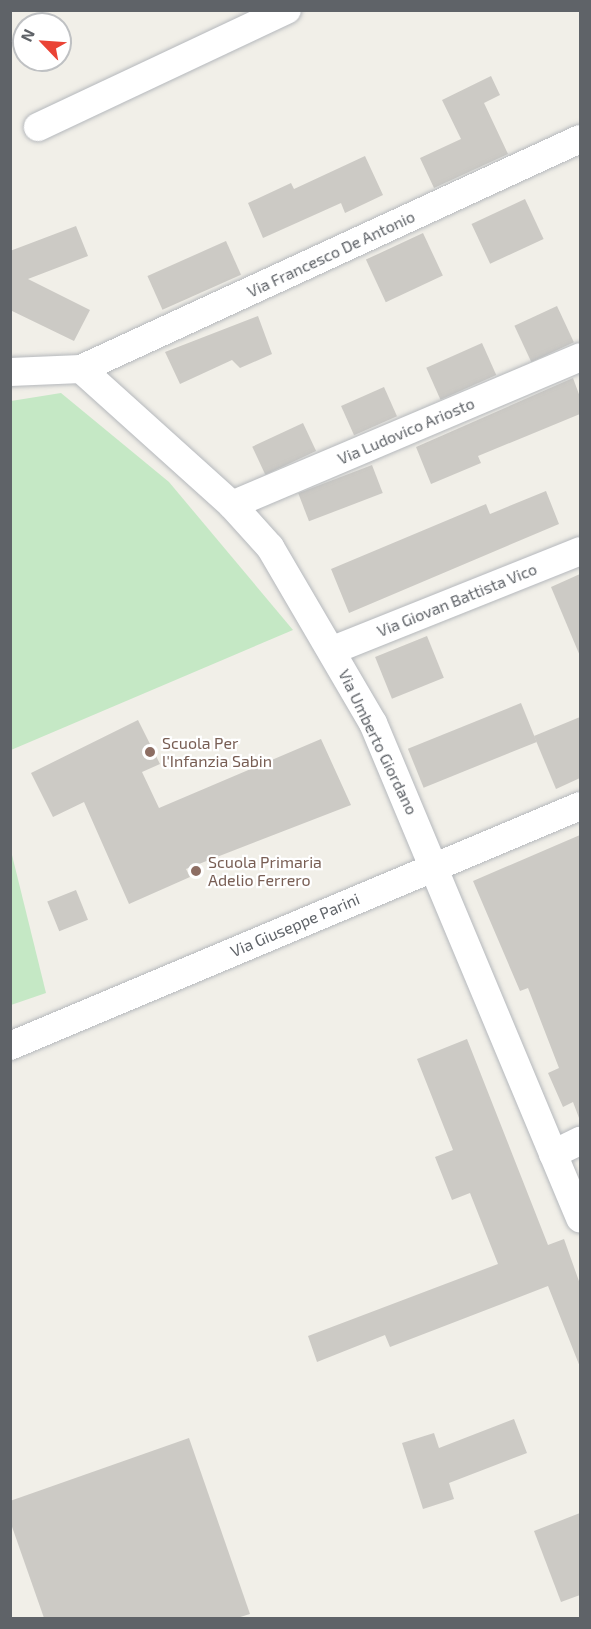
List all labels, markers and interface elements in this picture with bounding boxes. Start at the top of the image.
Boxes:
north arrow [12,12,72,72]
text: N [16,26,38,44]
street label: Via Francesco De Antonio [244,207,418,301]
street label: Via Ludovico Ariosto [335,393,477,469]
street label: Via Giovan Battista Vico [374,559,540,641]
street label: Via Umberto Giordano [334,666,422,818]
place label: Scuola Per l'Infanzia Sabin [162,733,272,771]
marker: Scuola Per l'Infanzia Sabin [143,745,157,759]
place label: Scuola Primaria Adelio Ferrero [208,852,322,890]
marker: Scuola Primaria Adelio Ferrero [189,864,203,878]
street label: Via Giuseppe Parini [228,889,362,961]

